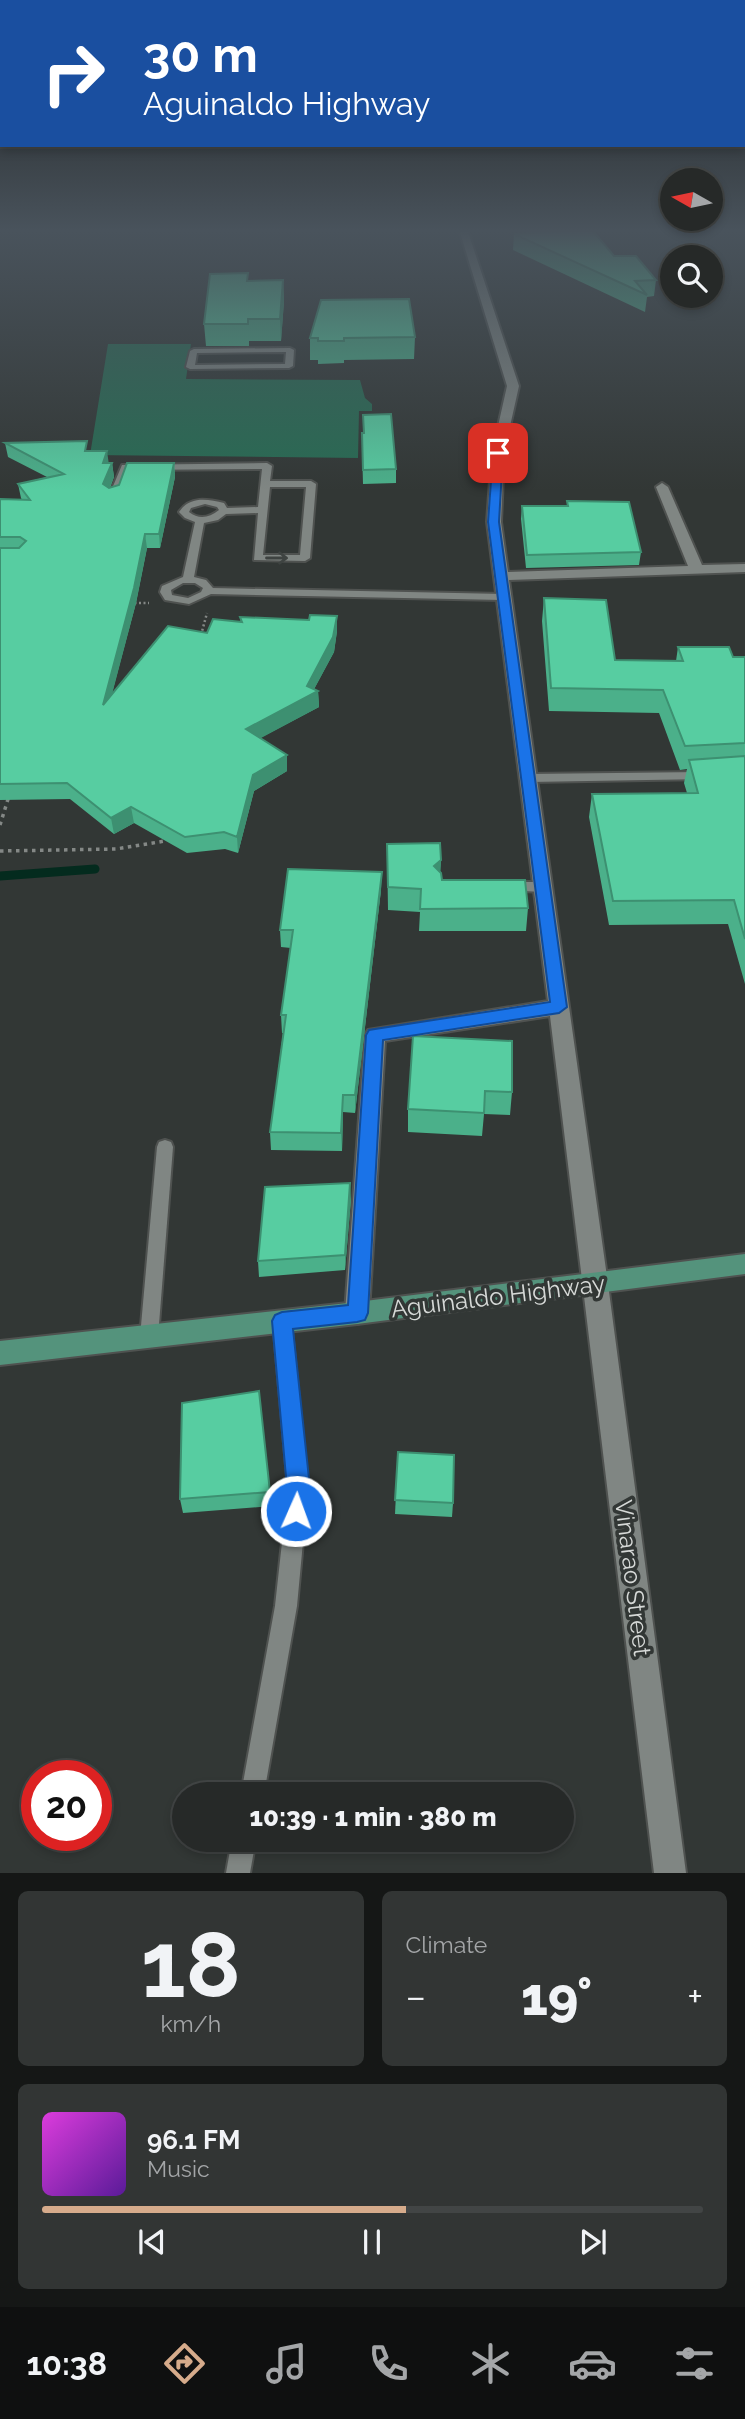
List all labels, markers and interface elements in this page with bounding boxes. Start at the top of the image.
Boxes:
text: 30 m [143,26,258,83]
icon: right [28,28,119,119]
text: Aguinaldo Highway [143,85,430,122]
north arrow [660,168,723,231]
map controls [660,168,723,308]
button: search [660,245,723,308]
pin [468,423,528,483]
icon: arrive [479,434,517,472]
one-way arrow [265,551,288,565]
street label: Aguinaldo Highway [389,1268,607,1324]
position arrow [259,1474,333,1548]
street label: Vinarao Street [609,1498,657,1658]
speed limit sign: 20 [21,1760,112,1851]
text: 10:39 · 1 min · 380 m [249,1802,497,1832]
text: 18 [141,1911,241,2018]
text: Climate [406,1931,487,1958]
text: 19° [521,1966,592,2027]
text: − [406,1974,426,2019]
text: + [687,1974,703,2019]
text: km/h [160,2010,221,2037]
text: 96.1 FM [147,2125,240,2155]
text: Music [147,2155,210,2182]
icon: previous [133,2223,171,2261]
icon: pause [353,2223,391,2261]
icon: next [574,2223,612,2261]
icon: directions [160,2339,209,2388]
icon: music [262,2339,311,2388]
icon: phone [364,2339,413,2388]
icon: climate [466,2339,515,2388]
icon: car [568,2339,617,2388]
icon: filters [670,2339,719,2388]
text: 10:38 [26,2345,107,2382]

